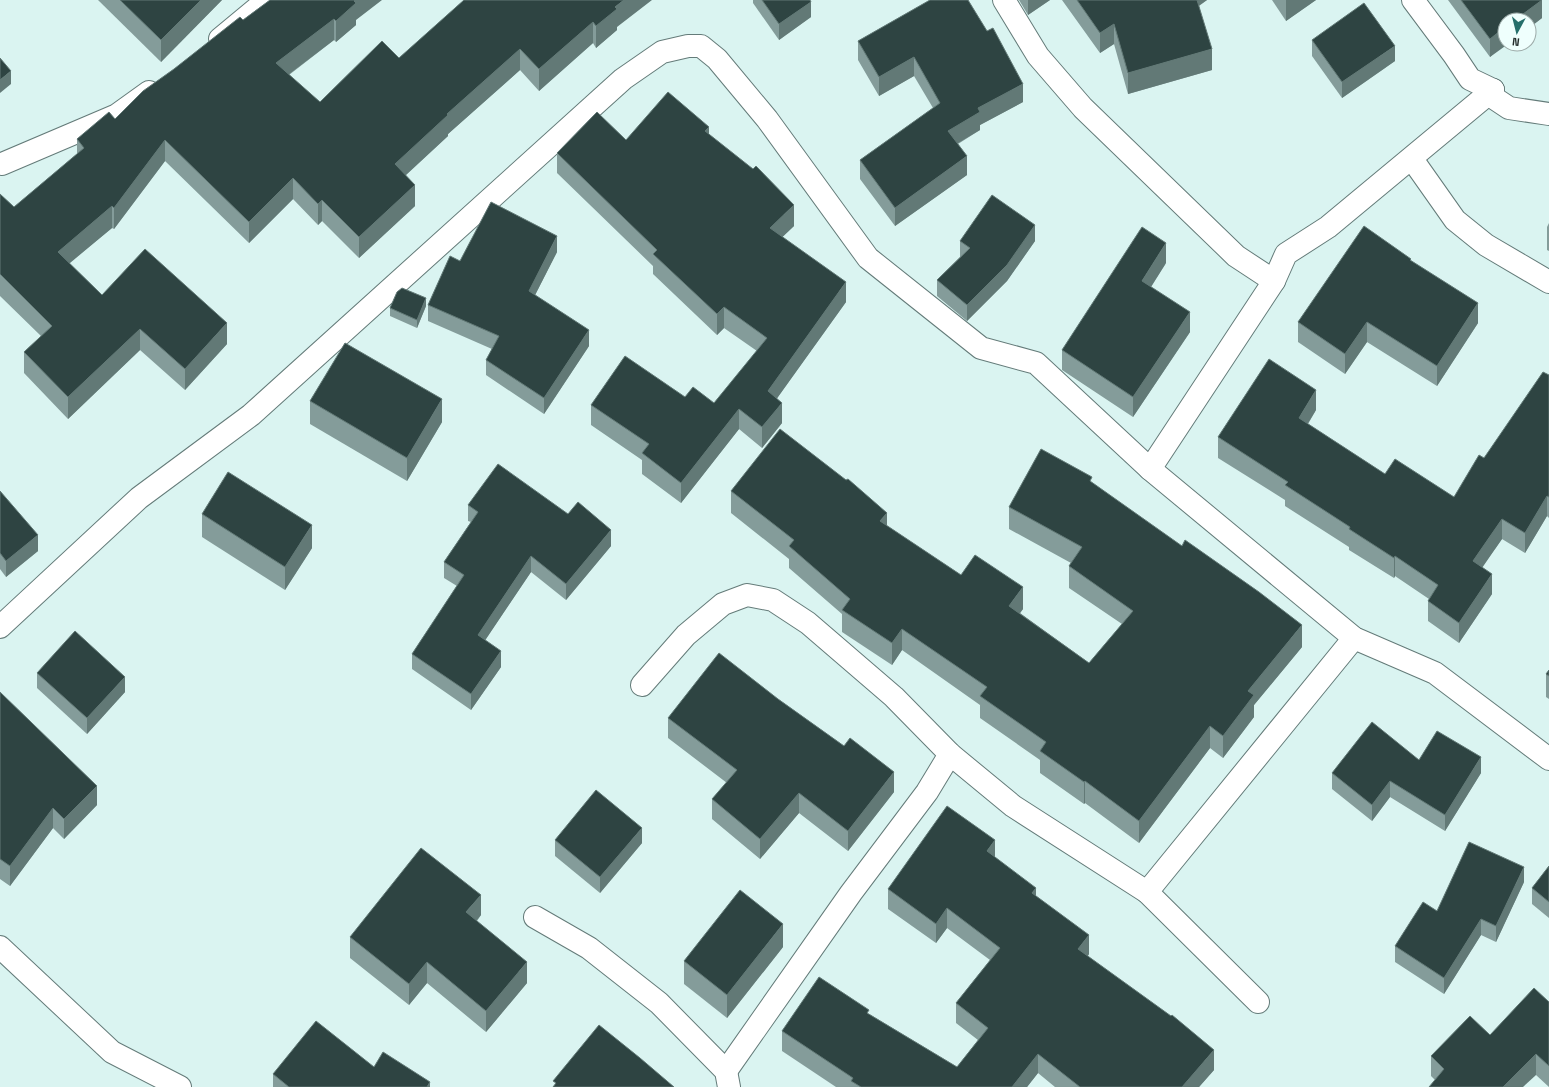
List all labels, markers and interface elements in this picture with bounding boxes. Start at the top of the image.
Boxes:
north arrow [1497,12,1537,52]
text: N [1511,35,1520,49]

